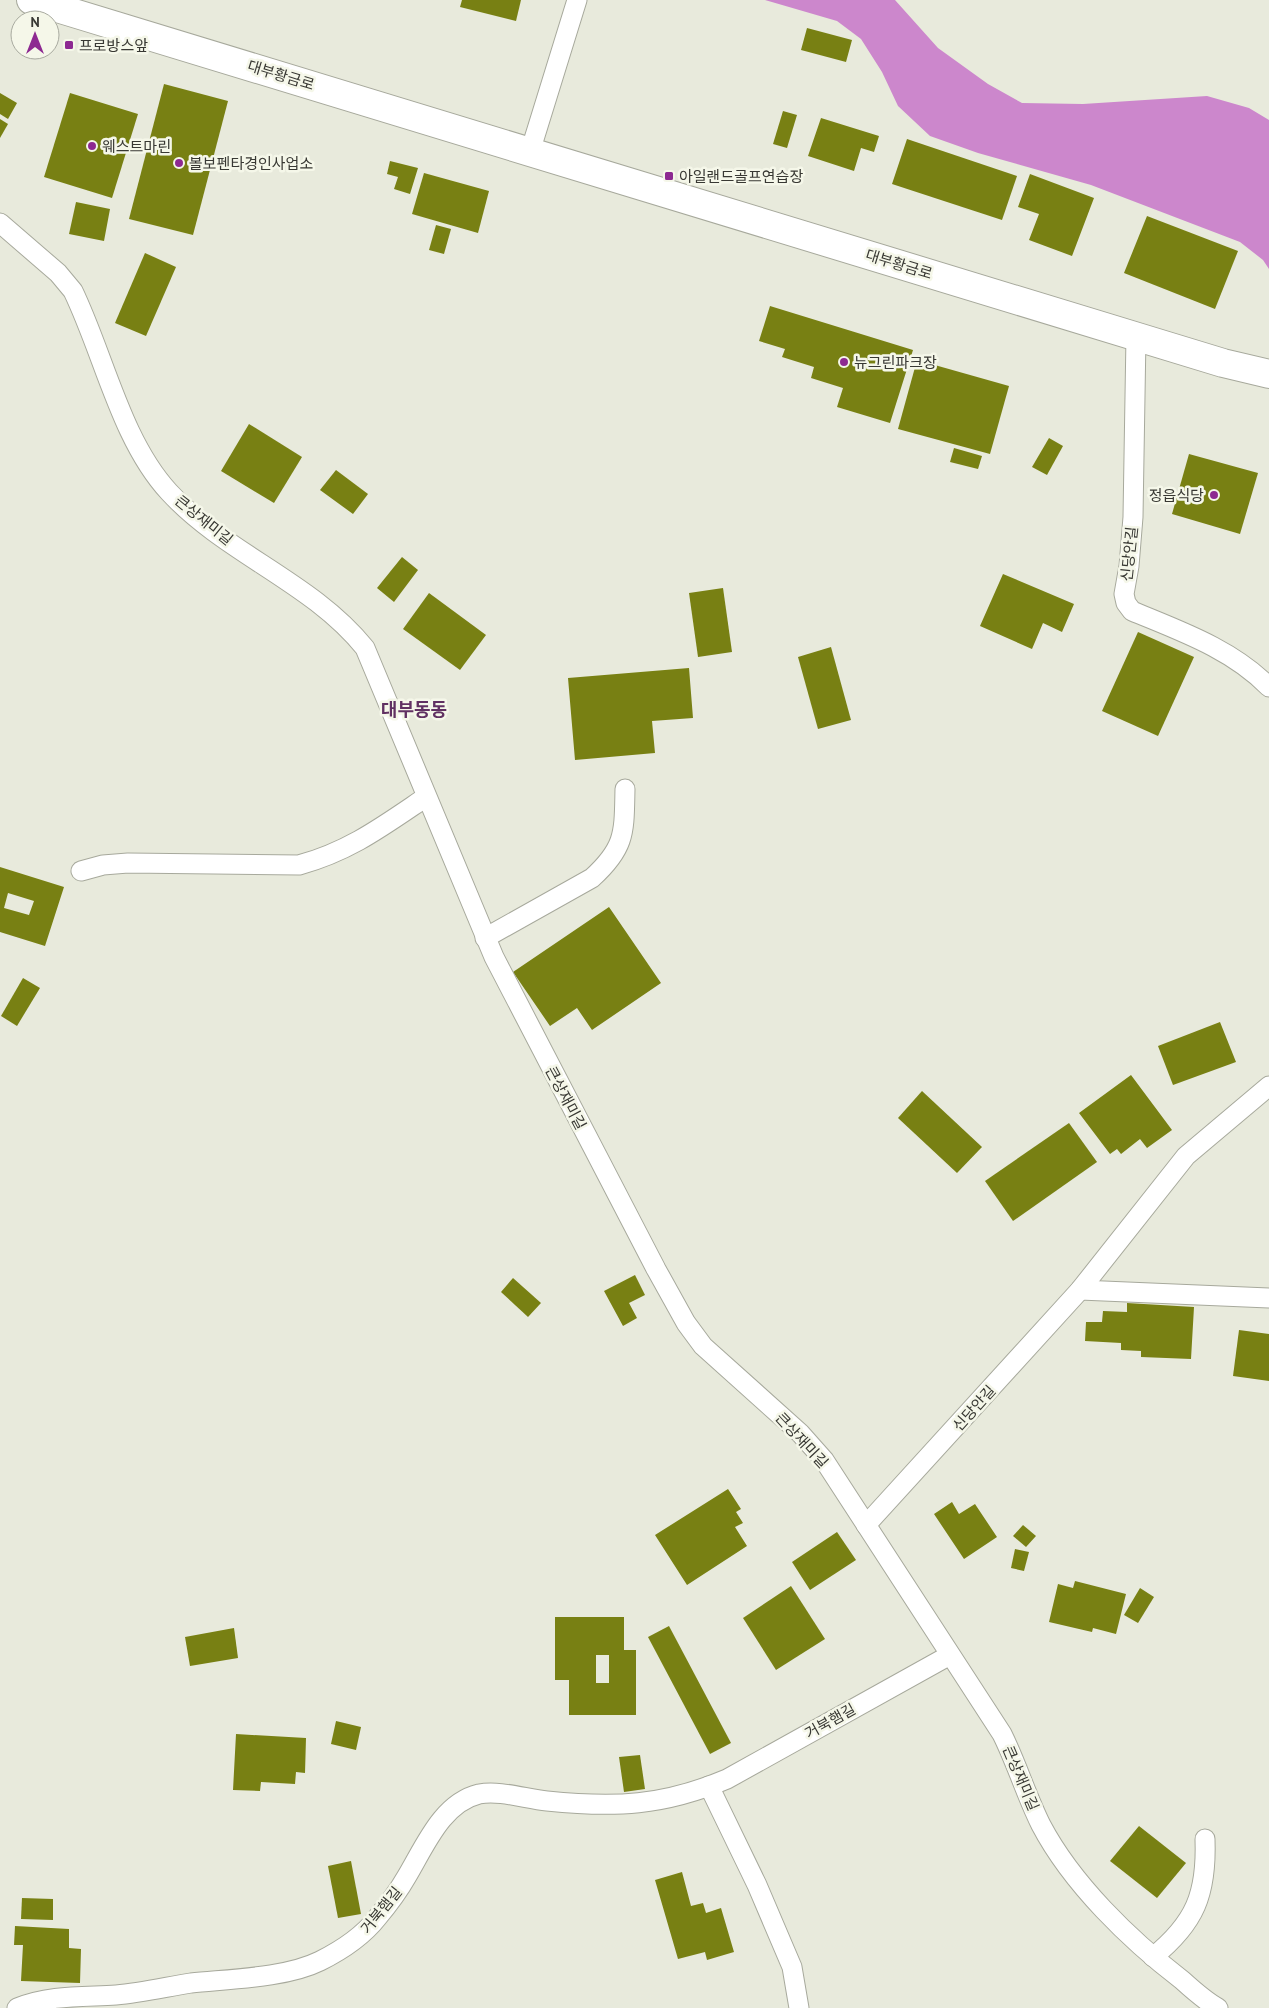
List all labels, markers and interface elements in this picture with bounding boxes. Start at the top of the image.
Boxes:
north arrow [10,10,60,60]
text: N [30,13,40,31]
place label: 프로방스앞 [79,36,148,55]
marker: 프로방스앞 [63,39,75,51]
street label: 대부황금로 [245,56,317,94]
place label: 웨스트마린 [102,137,171,156]
marker: 웨스트마린 [86,140,98,152]
place label: 볼보펜타경인사업소 [189,154,313,173]
marker: 볼보펜타경인사업소 [173,157,185,169]
place label: 아일랜드골프연습장 [679,167,803,186]
marker: 아일랜드골프연습장 [663,170,675,182]
street label: 대부황금로 [863,245,935,283]
place label: 뉴그린파크장 [854,353,937,372]
marker: 뉴그린파크장 [838,356,850,368]
place label: 정읍식당 [1149,486,1204,505]
marker: 정읍식당 [1208,489,1220,501]
street label: 큰상재미길 [171,491,237,549]
street label: 신당안길 [1117,526,1141,582]
district label: 대부동동 [381,698,447,721]
street label: 큰상재미길 [541,1063,591,1133]
street label: 신당안길 [948,1381,1000,1435]
street label: 큰상재미길 [772,1408,832,1472]
street label: 거북햄길 [801,1699,859,1743]
street label: 큰상재미길 [999,1743,1043,1813]
street label: 거북햄길 [356,1883,406,1937]

